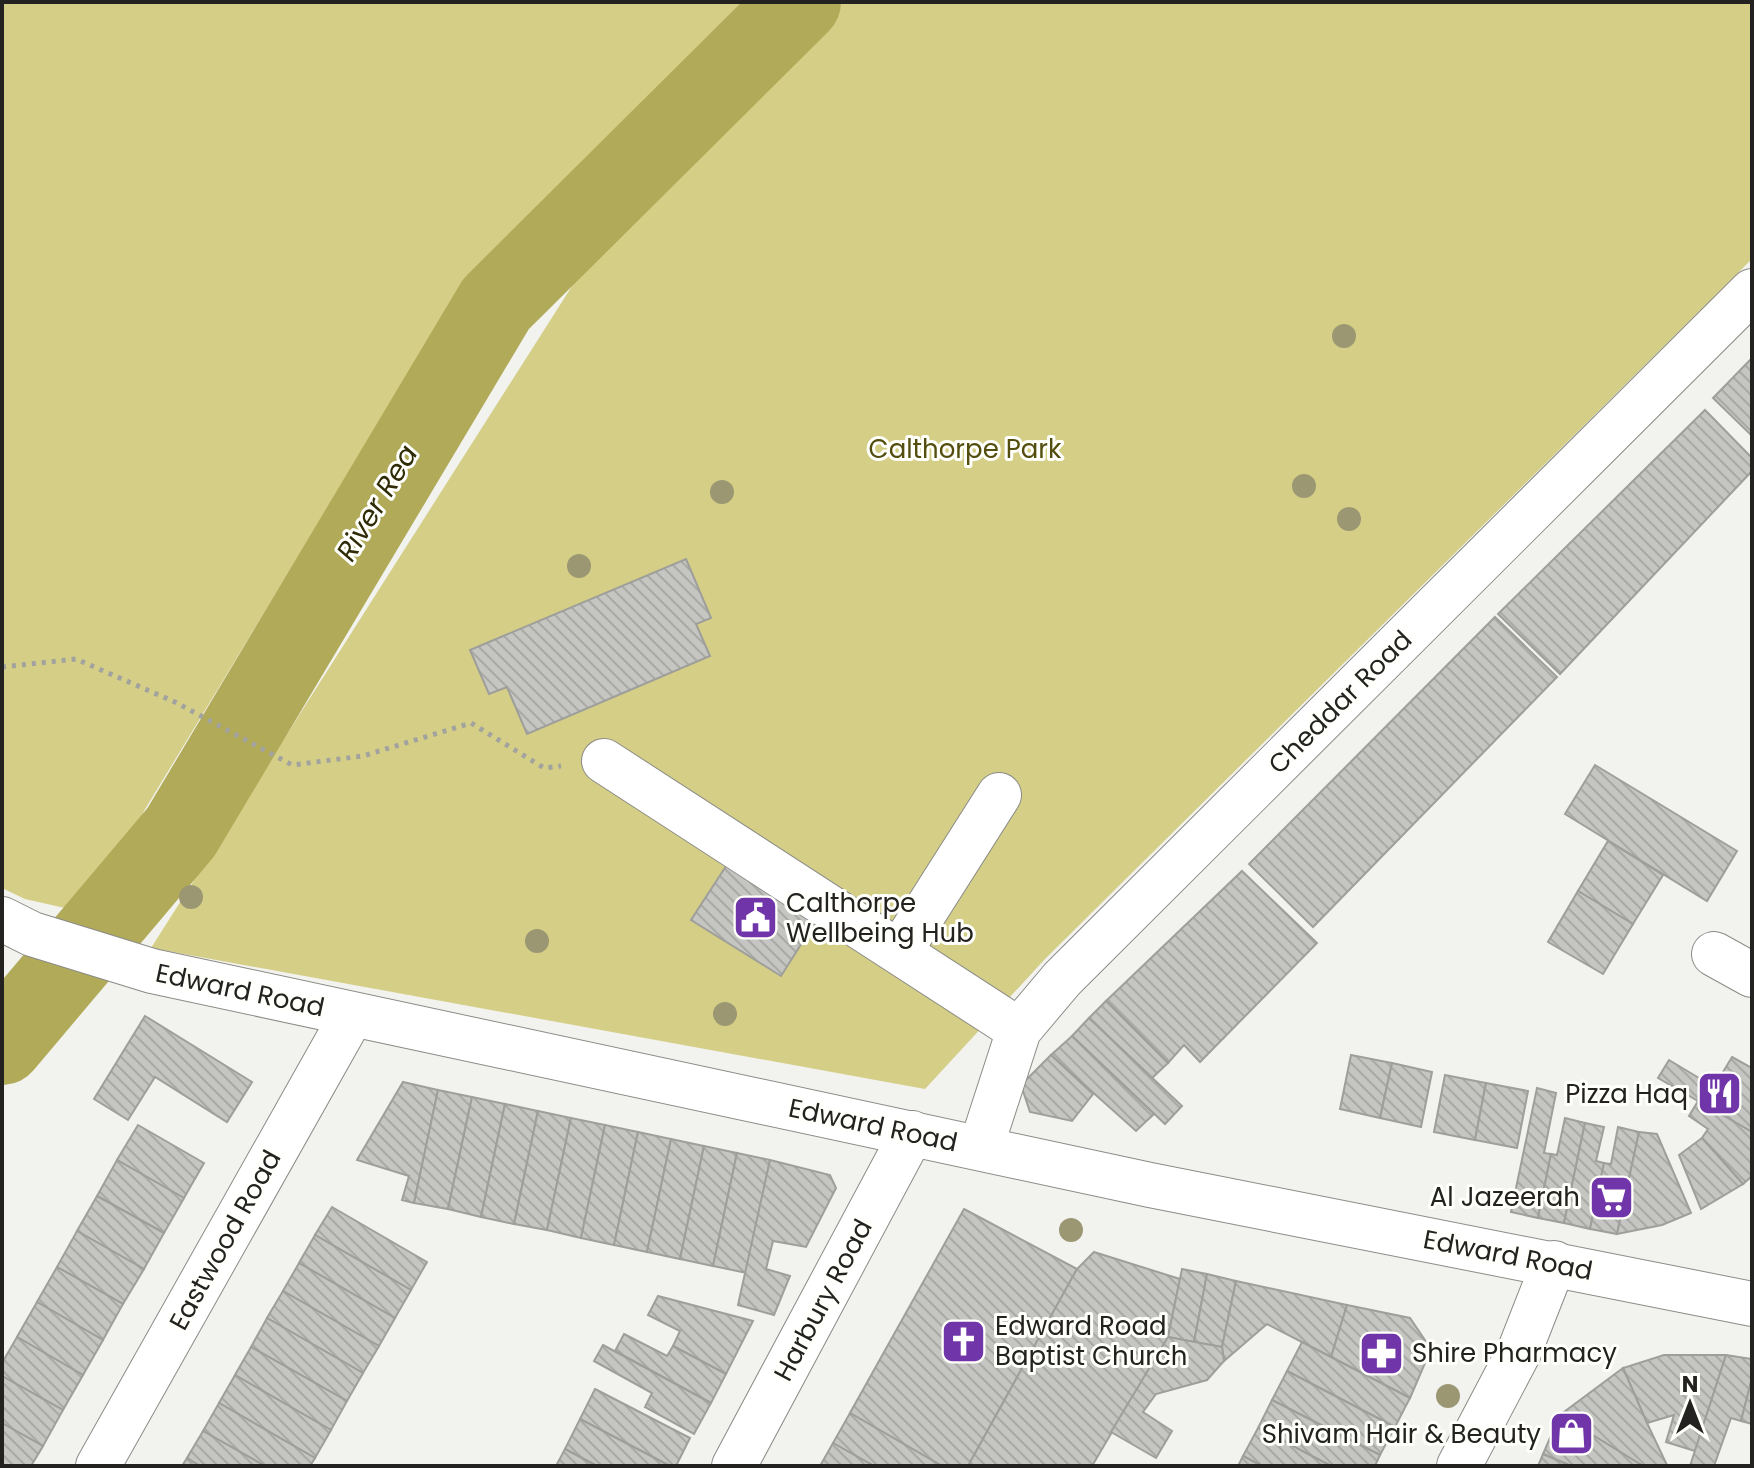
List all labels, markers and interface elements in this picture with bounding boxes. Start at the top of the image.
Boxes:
park label: Calthorpe Park [869,431,1062,467]
water label: River Rea [327,438,427,568]
street label: Cheddar Road [1260,622,1420,782]
place label: Calthorpe Wellbeing Hub [786,885,974,951]
public building icon: Calthorpe Wellbeing Hub [731,894,779,942]
street label: Edward Road [152,955,328,1025]
restaurant icon: Pizza Haq [1695,1070,1743,1118]
place label: Pizza Haq [1565,1076,1688,1112]
street label: Edward Road [785,1090,961,1160]
street label: Eastwood Road [161,1144,289,1336]
supermarket icon: Al Jazeerah [1587,1173,1635,1221]
place label: Al Jazeerah [1430,1179,1580,1215]
street label: Harbury Road [765,1213,881,1387]
street label: Edward Road [1420,1221,1596,1289]
place label: Edward Road Baptist Church [995,1308,1187,1374]
church icon: Edward Road Baptist Church [940,1317,988,1365]
pharmacy icon: Shire Pharmacy [1357,1329,1405,1377]
place label: Shire Pharmacy [1412,1335,1617,1371]
north arrow [1650,1364,1730,1444]
text: N [1682,1369,1698,1400]
shop icon: Shivam Hair & Beauty [1548,1410,1596,1458]
place label: Shivam Hair & Beauty [1262,1416,1541,1452]

